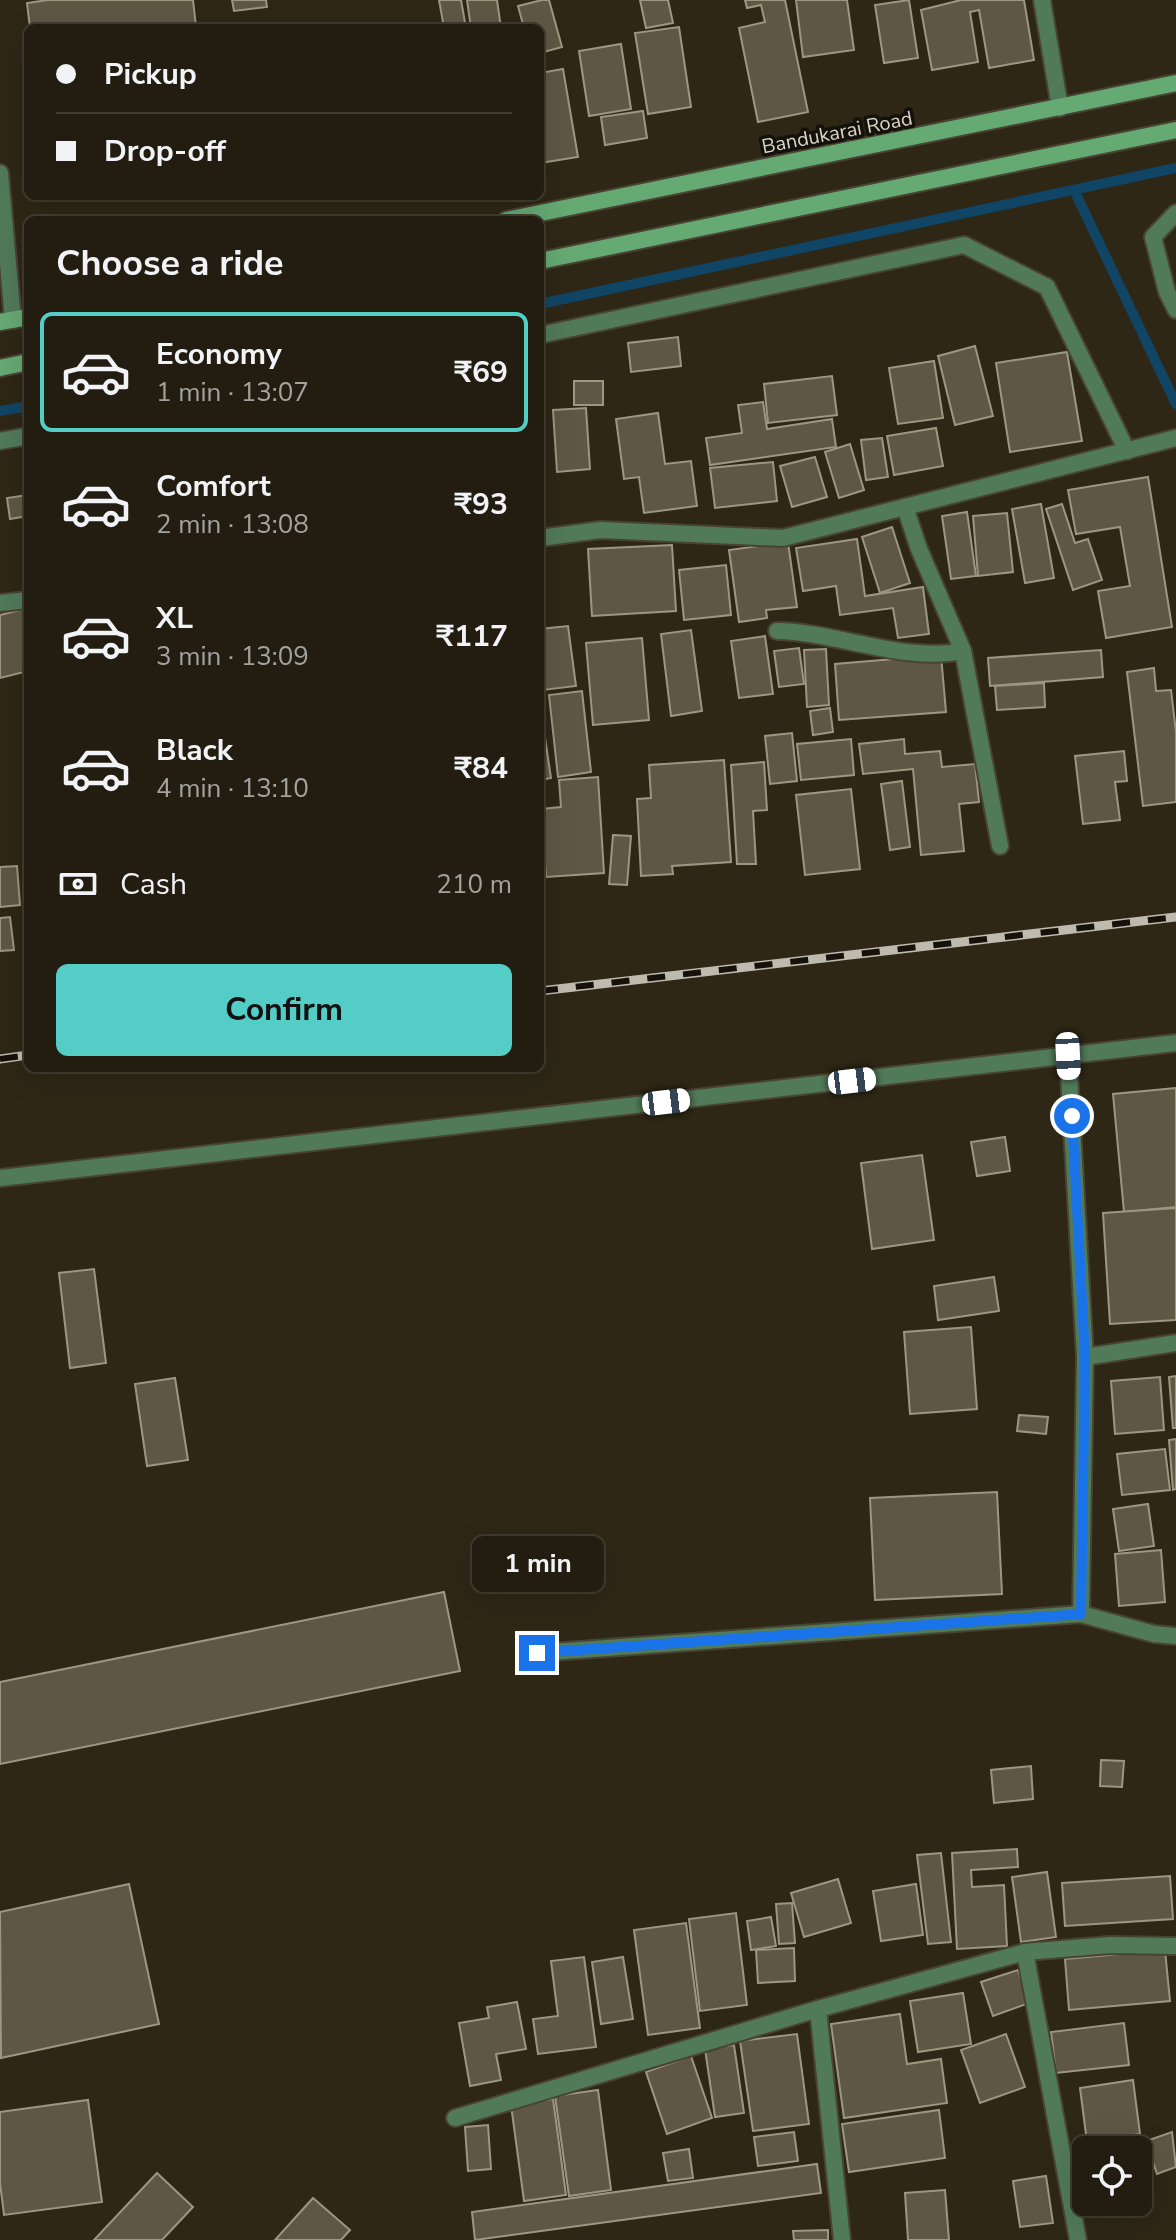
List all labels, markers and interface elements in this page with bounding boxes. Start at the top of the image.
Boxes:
text: Pickup [104,54,197,95]
street label: Bandukarai Road [760,105,915,160]
text: Drop-off [104,131,226,172]
text: Choose a ride [56,239,284,288]
text: Economy [156,334,282,375]
icon: car [60,336,132,408]
text: ₹69 [454,352,508,393]
text: 1 min · 13:07 [156,375,309,410]
text: Comfort [156,466,271,507]
icon: car [60,468,132,540]
text: ₹93 [454,484,508,525]
text: 2 min · 13:08 [156,507,309,542]
text: XL [156,598,193,639]
icon: car [60,600,132,672]
text: ₹117 [436,616,508,657]
text: 3 min · 13:09 [156,639,309,674]
text: Black [156,730,233,771]
icon: car [60,732,132,804]
text: ₹84 [454,748,508,789]
text: 4 min · 13:10 [156,771,309,806]
icon: cash [56,862,100,906]
text: Cash [120,864,187,905]
text: 210 m [436,867,512,902]
button: Confirm [56,964,512,1056]
car [1055,1031,1081,1081]
car [827,1066,877,1096]
car [641,1087,691,1117]
route start [1054,1098,1090,1134]
callout: 1 min [471,1537,603,1593]
text: 1 min [504,1546,572,1581]
route end [519,1635,555,1671]
map controls [1072,2136,1152,2216]
button: locate [1072,2136,1152,2216]

